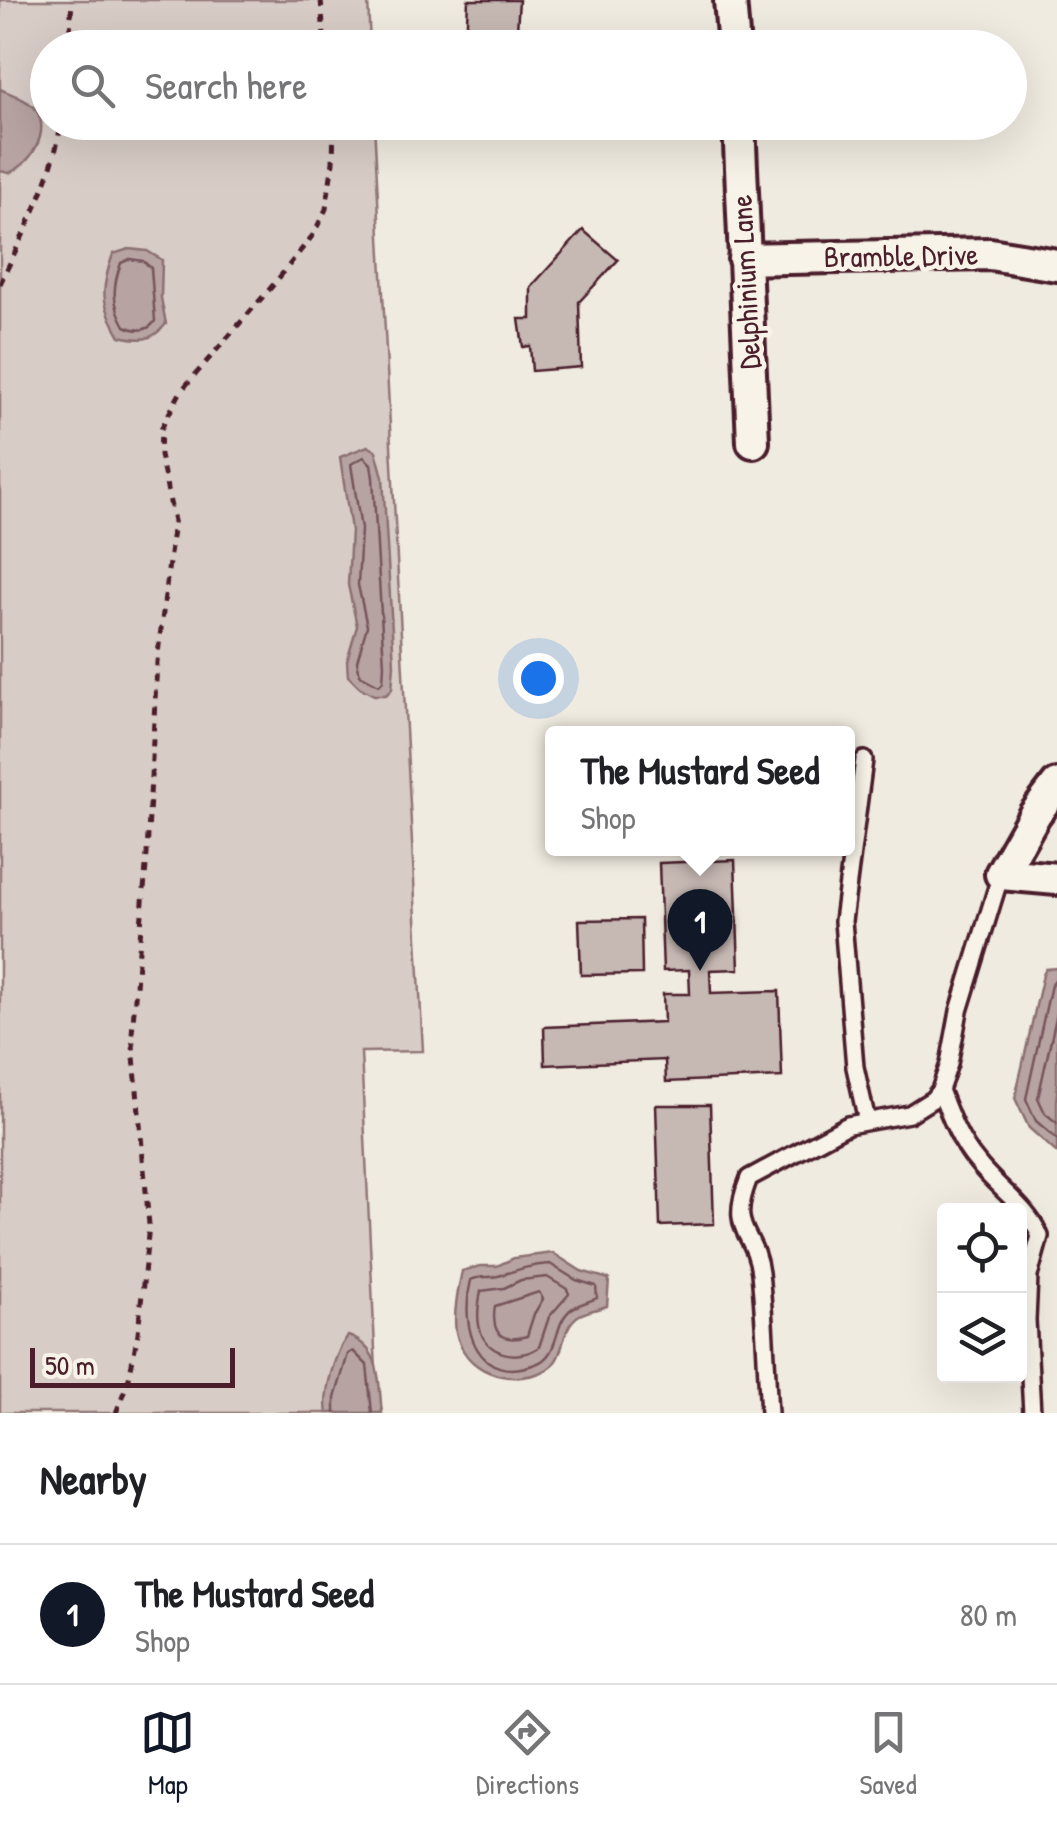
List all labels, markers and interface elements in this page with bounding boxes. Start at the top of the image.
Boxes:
search box [30,30,1027,140]
icon: search [65,58,120,113]
text: Search here [145,59,307,111]
street label: Delphinium Lane [720,194,770,370]
street label: Bramble Drive [823,234,979,276]
your location [513,653,564,704]
popup [545,726,855,856]
text: The Mustard Seed [581,744,819,796]
text: Shop [581,796,635,839]
pin: 1 [668,888,732,971]
map controls [937,1203,1027,1383]
button: locate [937,1203,1027,1293]
button: layers [937,1293,1027,1383]
scale bar [30,1343,235,1388]
text: 50 m [45,1346,95,1384]
text: Nearby [40,1450,147,1507]
text: The Mustard Seed [135,1567,374,1619]
text: 1 [67,1593,78,1636]
text: 80 m [960,1593,1017,1636]
text: Shop [135,1619,190,1662]
tab: Map [140,1705,195,1803]
tab: Directions [476,1705,579,1803]
tab: Saved [860,1705,917,1803]

